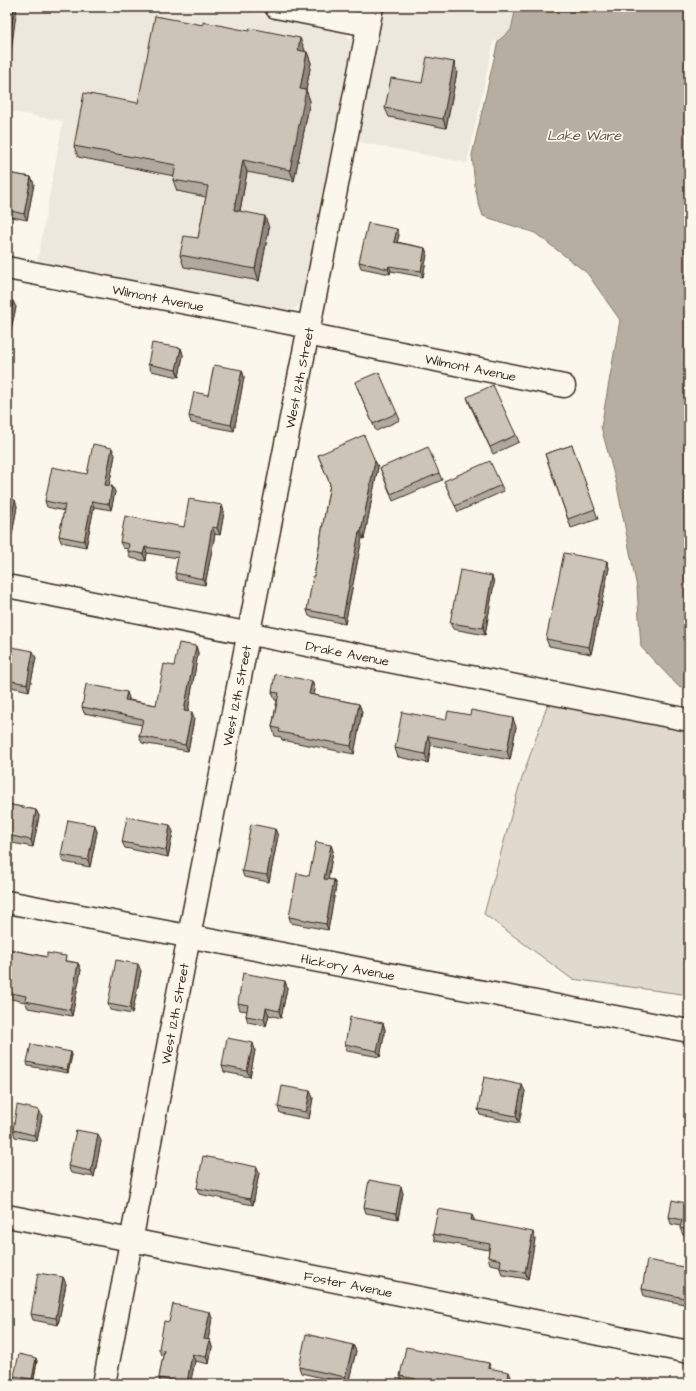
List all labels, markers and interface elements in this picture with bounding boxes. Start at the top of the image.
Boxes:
water label: Lake Ware [547,126,623,146]
street label: Wilmont Avenue [111,281,205,316]
street label: West 12th Street [281,325,319,430]
street label: Wilmont Avenue [423,350,518,386]
street label: Drake Avenue [304,637,391,671]
street label: West 12th Street [219,643,256,748]
street label: Hickory Avenue [299,950,396,985]
street label: West 12th Street [157,961,194,1066]
street label: Foster Avenue [302,1267,394,1302]

